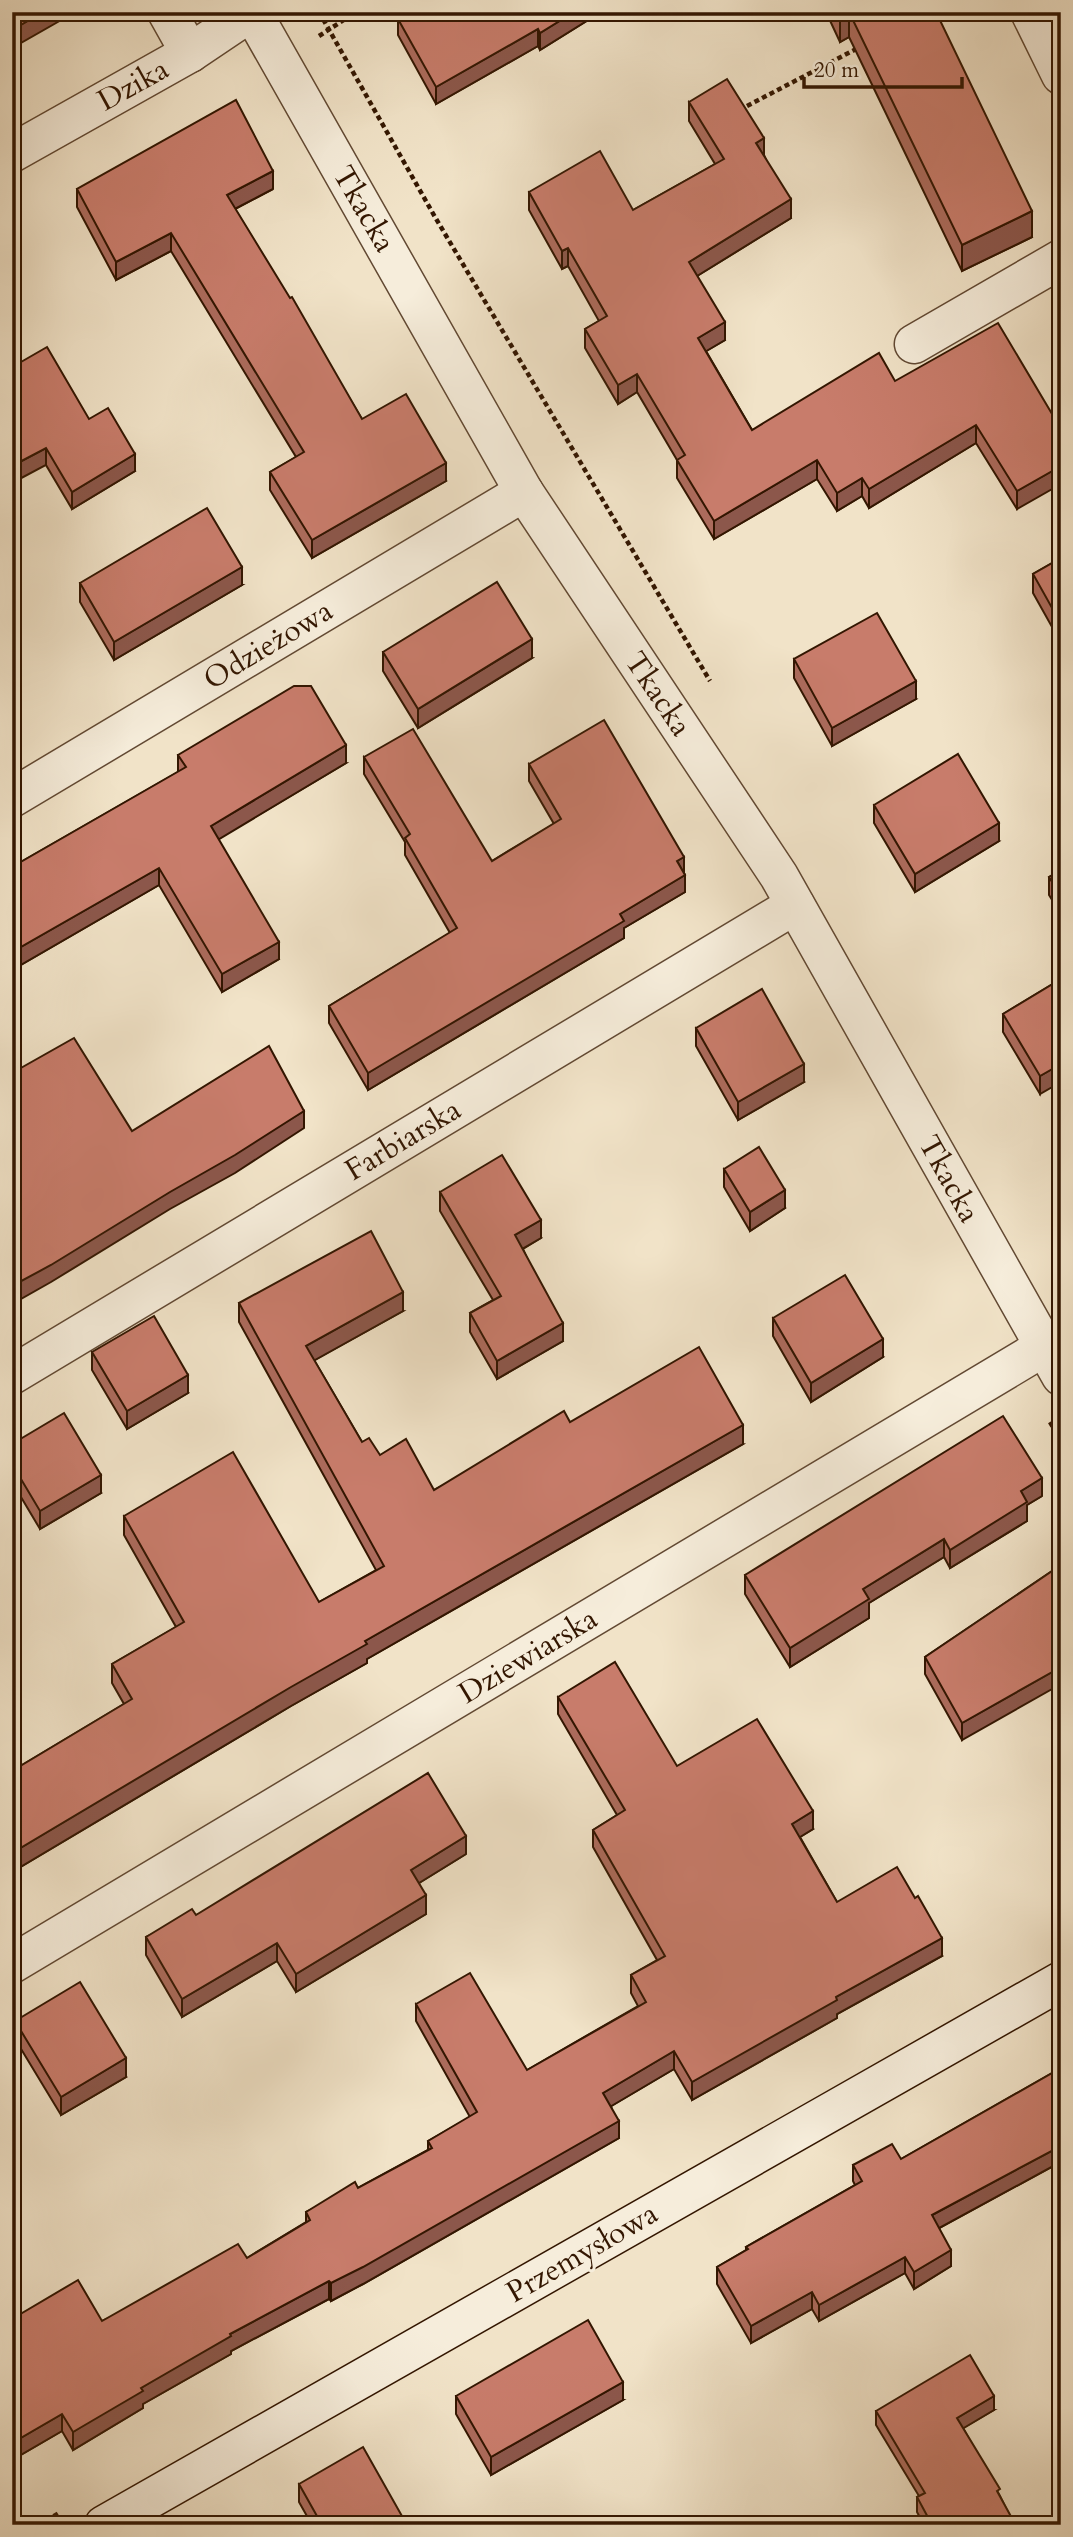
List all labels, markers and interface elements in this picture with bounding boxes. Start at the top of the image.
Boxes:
scale bar [804,46,961,90]
street label: Dzika [90,49,176,121]
text: 20 m [814,56,859,85]
street label: Tkacka [323,158,405,260]
street label: Odzieżowa [196,590,340,700]
street label: Tkacka [615,644,701,744]
street label: Farbiarska [337,1089,469,1191]
street label: Tkacka [908,1128,990,1230]
street label: Dziewiarska [451,1598,605,1714]
street label: Przemysłowa [499,2193,665,2313]

